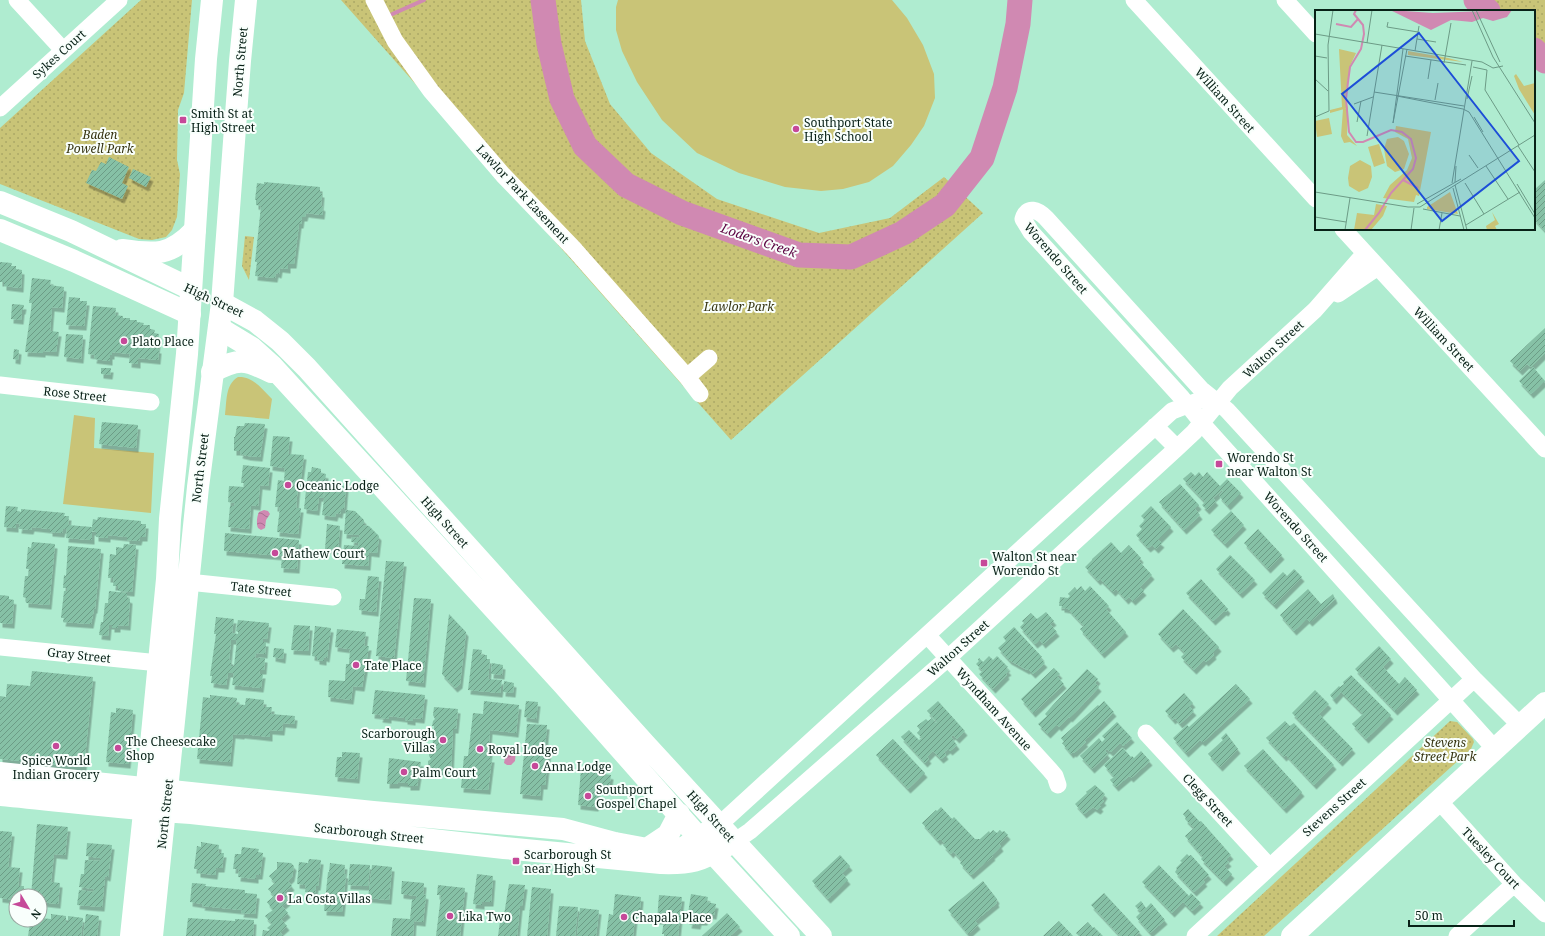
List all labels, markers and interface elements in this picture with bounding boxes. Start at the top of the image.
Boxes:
inset map [1315,10,1535,230]
street label: Sykes Court [29,25,89,83]
street label: North Street [228,26,252,98]
street label: William Street [1191,64,1259,136]
place label: Smith St at High Street [191,105,255,136]
place label: Southport State High School [804,114,892,145]
marker: Smith St at High Street [178,115,188,125]
marker: Southport State High School [791,124,801,134]
park label: Baden Powell Park [65,126,135,157]
street label: Lawlor Park Easement [473,141,573,247]
water label: Loders Creek [718,218,800,262]
street label: Worendo Street [1020,219,1092,297]
street label: High Street [181,279,247,321]
park label: Lawlor Park [703,298,775,315]
street label: William Street [1410,303,1478,375]
street label: Walton Street [1239,316,1307,382]
place label: Plato Place [132,333,194,350]
marker: Plato Place [119,336,129,346]
street label: Rose Street [43,382,107,406]
street label: North Street [187,432,213,504]
place label: Worendo St near Walton St [1227,449,1312,480]
marker: Worendo St near Walton St [1214,459,1224,469]
place label: Oceanic Lodge [296,477,379,494]
marker: Oceanic Lodge [283,480,293,490]
street label: Worendo Street [1260,488,1332,566]
street label: High Street [417,493,473,551]
place label: Mathew Court [283,545,365,562]
marker: Mathew Court [270,548,280,558]
place label: Walton St near Worendo St [992,548,1077,579]
marker: Walton St near Worendo St [979,558,989,568]
street label: Tate Street [230,577,292,601]
street label: Walton Street [923,616,993,680]
street label: Gray Street [46,643,112,667]
place label: Tate Place [364,657,422,674]
marker: Tate Place [351,660,361,670]
street label: Wyndham Avenue [952,664,1036,754]
place label: Scarborough Villas [362,725,435,756]
place label: The Cheesecake Shop [126,733,216,764]
park label: Stevens Street Park [1414,734,1477,765]
marker: Scarborough Villas [438,735,448,745]
marker: Spice World Indian Grocery [51,741,61,751]
place label: Royal Lodge [488,741,558,758]
marker: The Cheesecake Shop [113,743,123,753]
marker: Royal Lodge [475,744,485,754]
place label: Spice World Indian Grocery [13,752,100,783]
place label: Anna Lodge [543,758,611,775]
marker: Anna Lodge [530,761,540,771]
place label: Palm Court [412,764,476,781]
marker: Palm Court [399,767,409,777]
street label: Clegg Street [1179,770,1237,830]
street label: Stevens Street [1298,774,1370,840]
street label: North Street [153,778,177,850]
place label: Southport Gospel Chapel [596,781,677,812]
street label: High Street [683,787,739,845]
marker: Southport Gospel Chapel [583,791,593,801]
street label: Scarborough Street [313,819,425,847]
street label: Tuesley Court [1458,823,1524,893]
place label: Scarborough St near High St [524,846,611,877]
marker: Scarborough St near High St [511,856,521,866]
north arrow [8,888,48,928]
place label: La Costa Villas [288,890,371,907]
marker: La Costa Villas [275,893,285,903]
scale bar [1409,902,1514,928]
text: N [27,906,45,923]
text: 50 m [1415,907,1443,924]
place label: Lika Two [458,908,511,925]
place label: Chapala Place [632,909,712,926]
marker: Lika Two [445,911,455,921]
marker: Chapala Place [619,912,629,922]

